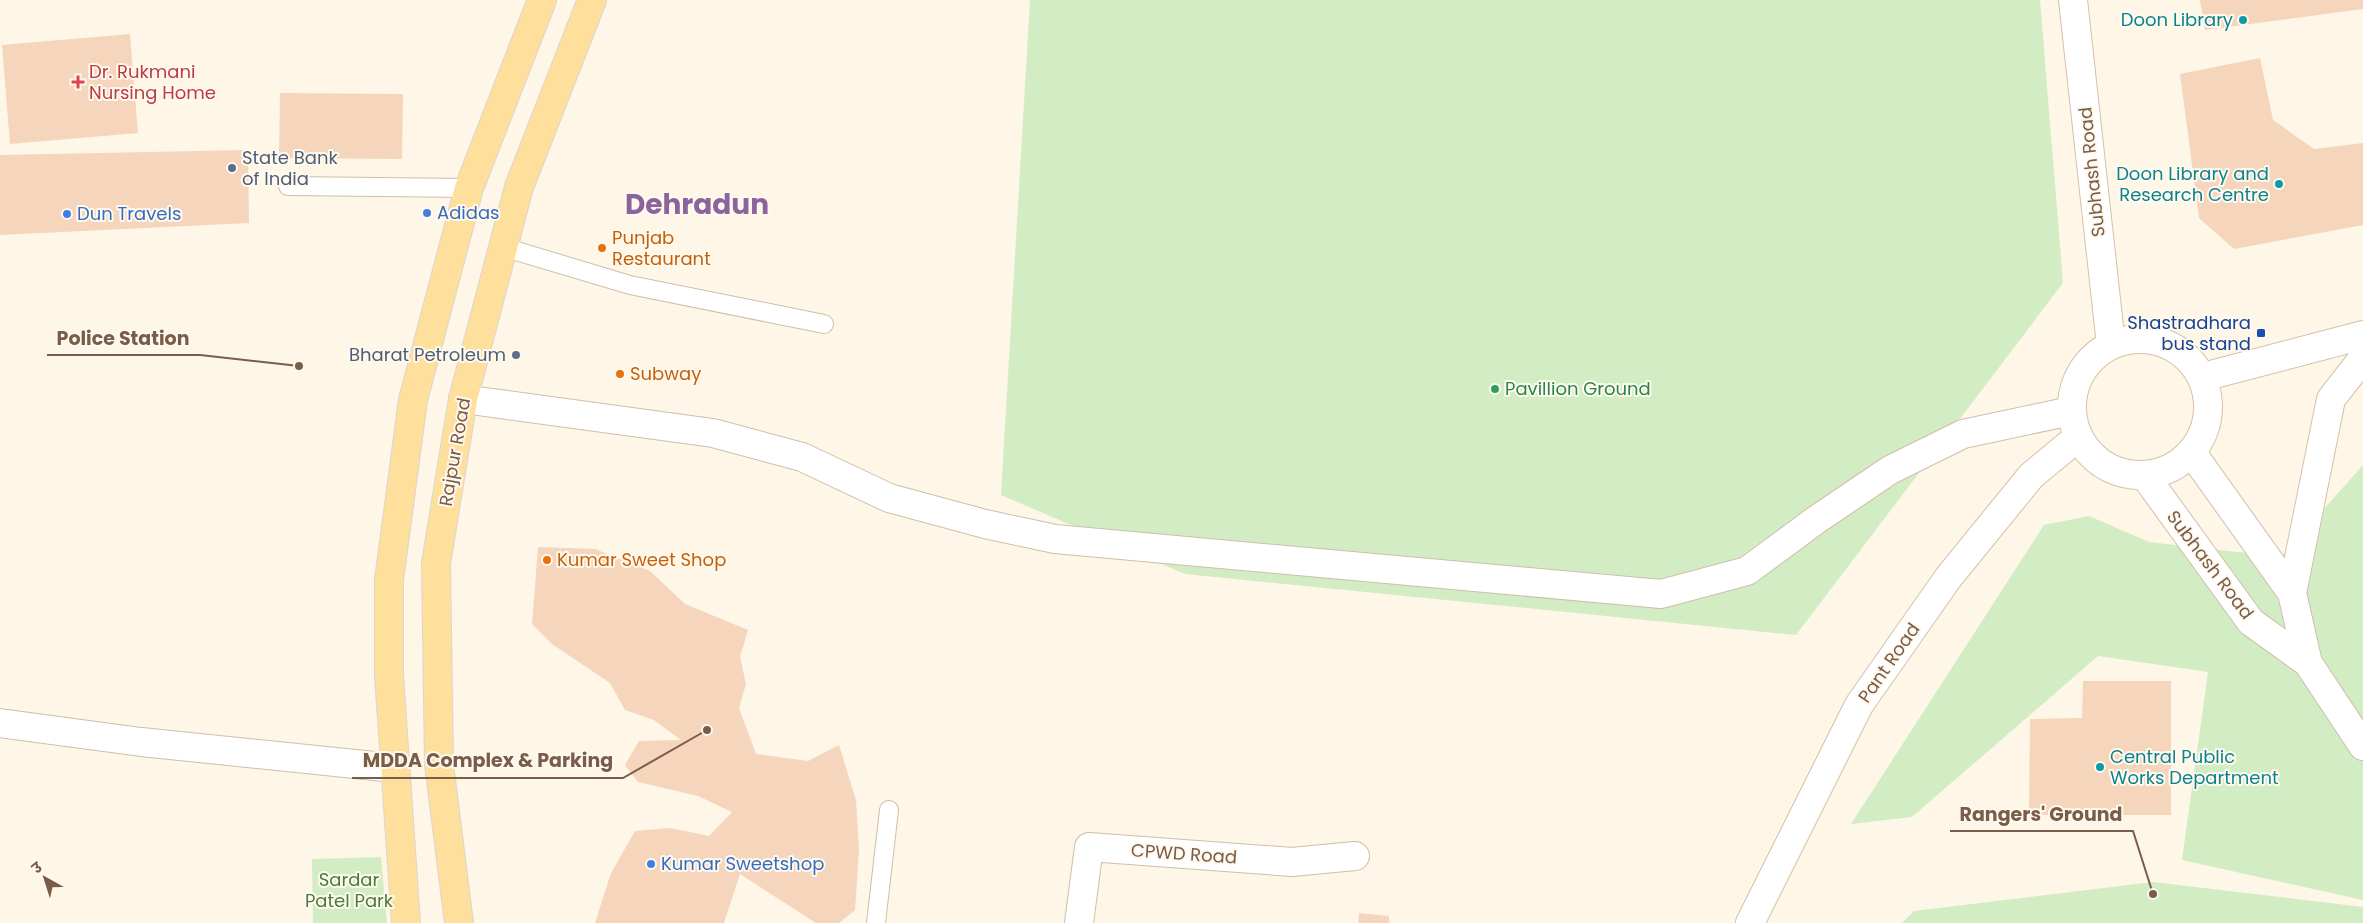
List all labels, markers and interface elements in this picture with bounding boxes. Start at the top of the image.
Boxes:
place label: Doon Library [2121,7,2233,32]
marker: Doon Library [2237,14,2249,26]
place label: Dr. Rukmani Nursing Home [89,59,216,105]
marker: Dr. Rukmani Nursing Home [71,75,85,89]
street label: Subhash Road [2072,106,2111,238]
place label: State Bank of India [242,145,339,191]
place label: Doon Library and Research Centre [2116,161,2269,207]
marker: State Bank of India [226,162,238,174]
marker: Doon Library and Research Centre [2273,178,2285,190]
district label: Dehradun [625,185,769,224]
place label: Adidas [437,200,499,225]
place label: Dun Travels [77,201,181,226]
marker: Adidas [421,207,433,219]
marker: Dun Travels [61,208,73,220]
place label: Punjab Restaurant [612,225,711,271]
marker: Punjab Restaurant [596,242,608,254]
place label: Shastradhara bus stand [2127,310,2251,356]
callout: Police Station [47,321,200,355]
text: Police Station [57,325,189,352]
marker: Shastradhara bus stand [2255,327,2267,339]
place label: Bharat Petroleum [349,342,506,367]
marker: Bharat Petroleum [510,349,522,361]
place label: Subway [630,361,701,386]
marker: Subway [614,368,626,380]
place label: Pavillion Ground [1505,376,1651,401]
marker: Pavillion Ground [1489,383,1501,395]
street label: Rajpur Road [433,396,476,508]
street label: Subhash Road [2161,505,2260,624]
place label: Kumar Sweet Shop [557,547,726,572]
marker: Kumar Sweet Shop [541,554,553,566]
street label: Pant Road [1852,618,1925,708]
callout: MDDA Complex & Parking [352,744,623,778]
place label: Central Public Works Department [2110,744,2279,790]
text: MDDA Complex & Parking [363,747,613,774]
marker: Central Public Works Department [2094,761,2106,773]
callout: Rangers' Ground [1950,797,2133,831]
text: Rangers' Ground [1960,801,2122,828]
street label: CPWD Road [1130,837,1238,870]
place label: Kumar Sweetshop [661,851,824,876]
north arrow [20,853,70,903]
text: उ [27,857,47,879]
marker: Kumar Sweetshop [645,858,657,870]
park label: Sardar Patel Park [305,867,394,913]

